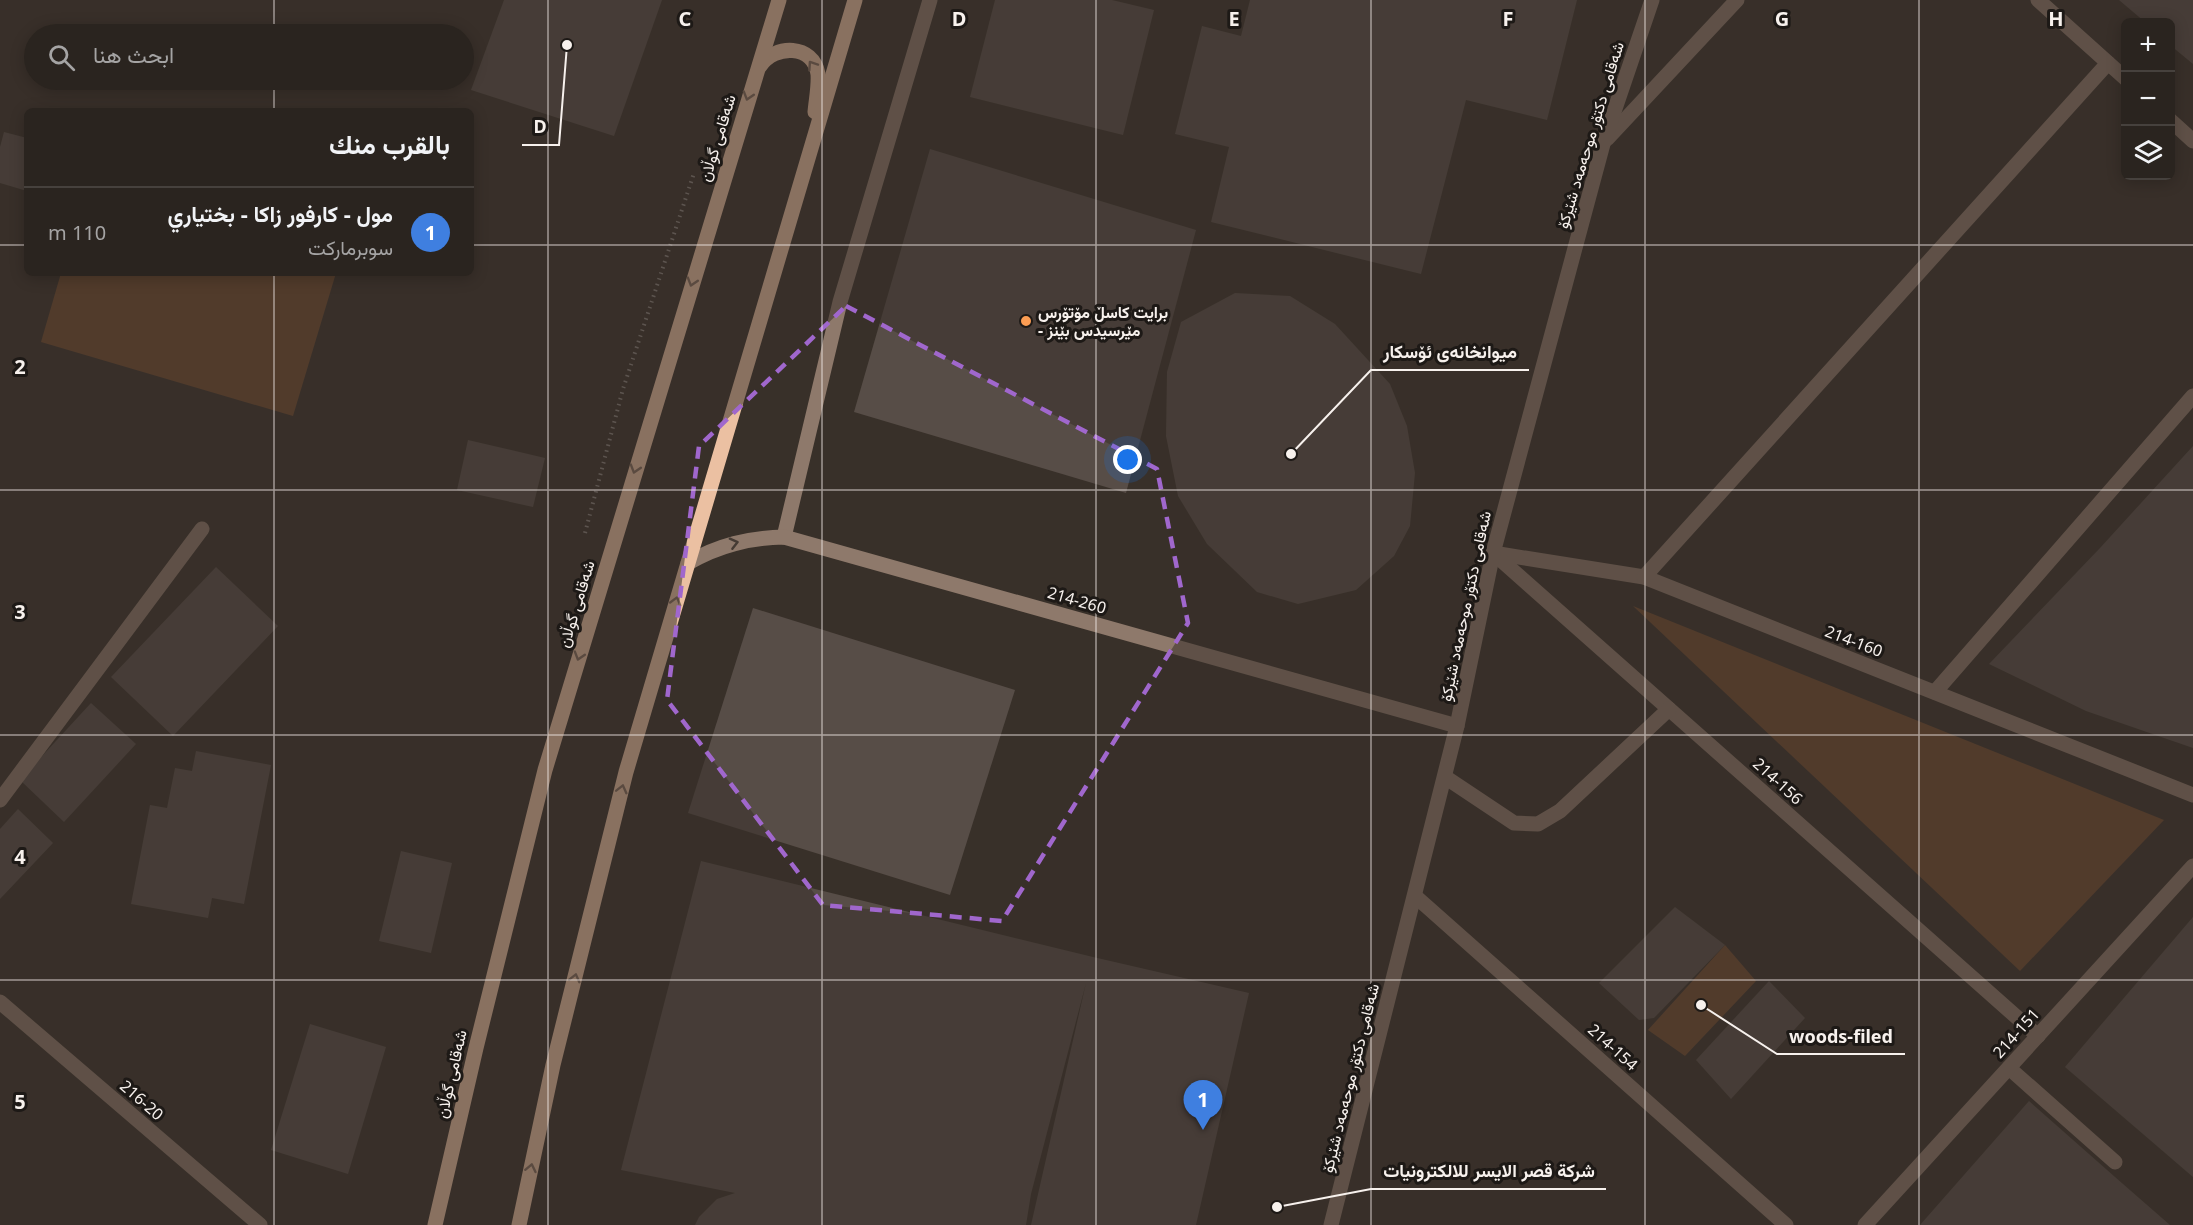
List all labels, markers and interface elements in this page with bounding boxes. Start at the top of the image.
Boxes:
text: C [679,5,692,32]
text: D [952,5,966,32]
text: E [1228,5,1240,32]
text: F [1503,5,1513,32]
text: G [1775,5,1789,32]
text: H [2048,5,2064,32]
map controls [2121,18,2175,180]
button: + [2121,18,2175,72]
search box [24,24,474,90]
text: ابحث هنا [93,39,174,69]
street label: شەقامی دکتۆر موحەمەد شێرکۆ [1551,39,1629,231]
icon: search [45,41,78,74]
one-way arrow [808,61,819,72]
button: − [2121,72,2175,126]
one-way arrow [743,90,756,101]
street label: شەقامی گوڵان [693,92,741,184]
callout: D [522,109,559,145]
text: D [533,114,547,138]
text: بالقرب منك [329,126,450,162]
button: layers [2121,126,2175,180]
text: مول - كارفور زاكا - بختياري [168,198,393,228]
text: 110 m [48,219,106,246]
text: 1 [425,219,436,246]
text: سوبرماركت [308,234,393,261]
one-way arrow [687,276,699,287]
place label: برایت کاسڵ مۆتۆرس - مێرسیدس بێنز [1038,301,1168,341]
marker: برایت کاسڵ مۆتۆرس - مێرسیدس بێنز [1019,314,1033,328]
callout: میوانخانەی ئۆسکار [1371,334,1529,370]
text: میوانخانەی ئۆسکار [1382,339,1517,363]
text: 2 [14,353,26,380]
your location [1113,445,1142,474]
one-way arrow [630,463,642,474]
street label: شەقامی دکتۆر موحەمەد شێرکۆ [1434,509,1496,703]
one-way arrow [729,537,739,550]
street label: شەقامی گوڵان [552,558,600,650]
street label: 214-260 [1045,581,1109,619]
one-way arrow [669,596,681,607]
text: 3 [14,598,26,625]
street label: 214-160 [1822,620,1886,662]
one-way arrow [574,650,586,661]
street label: 214-156 [1748,753,1808,809]
one-way arrow [614,784,627,794]
text: 4 [14,843,26,870]
one-way arrow [567,973,580,983]
street label: شەقامی دکتۆر موحەمەد شێرکۆ [1316,981,1384,1175]
street label: 214-151 [1988,1003,2044,1063]
callout: woods-filed [1777,1018,1905,1054]
street label: 214-154 [1583,1019,1643,1075]
text: woods-filed [1789,1024,1893,1048]
street label: شەقامی گوڵان [430,1028,472,1120]
street label: 216-20 [116,1075,168,1125]
pin: 1 [1184,1080,1222,1130]
text: 5 [14,1088,26,1115]
callout: شركة قصر الايسر للالكترونيات [1371,1153,1606,1189]
text: شركة قصر الايسر للالكترونيات [1383,1158,1595,1182]
one-way arrow [524,1163,537,1173]

